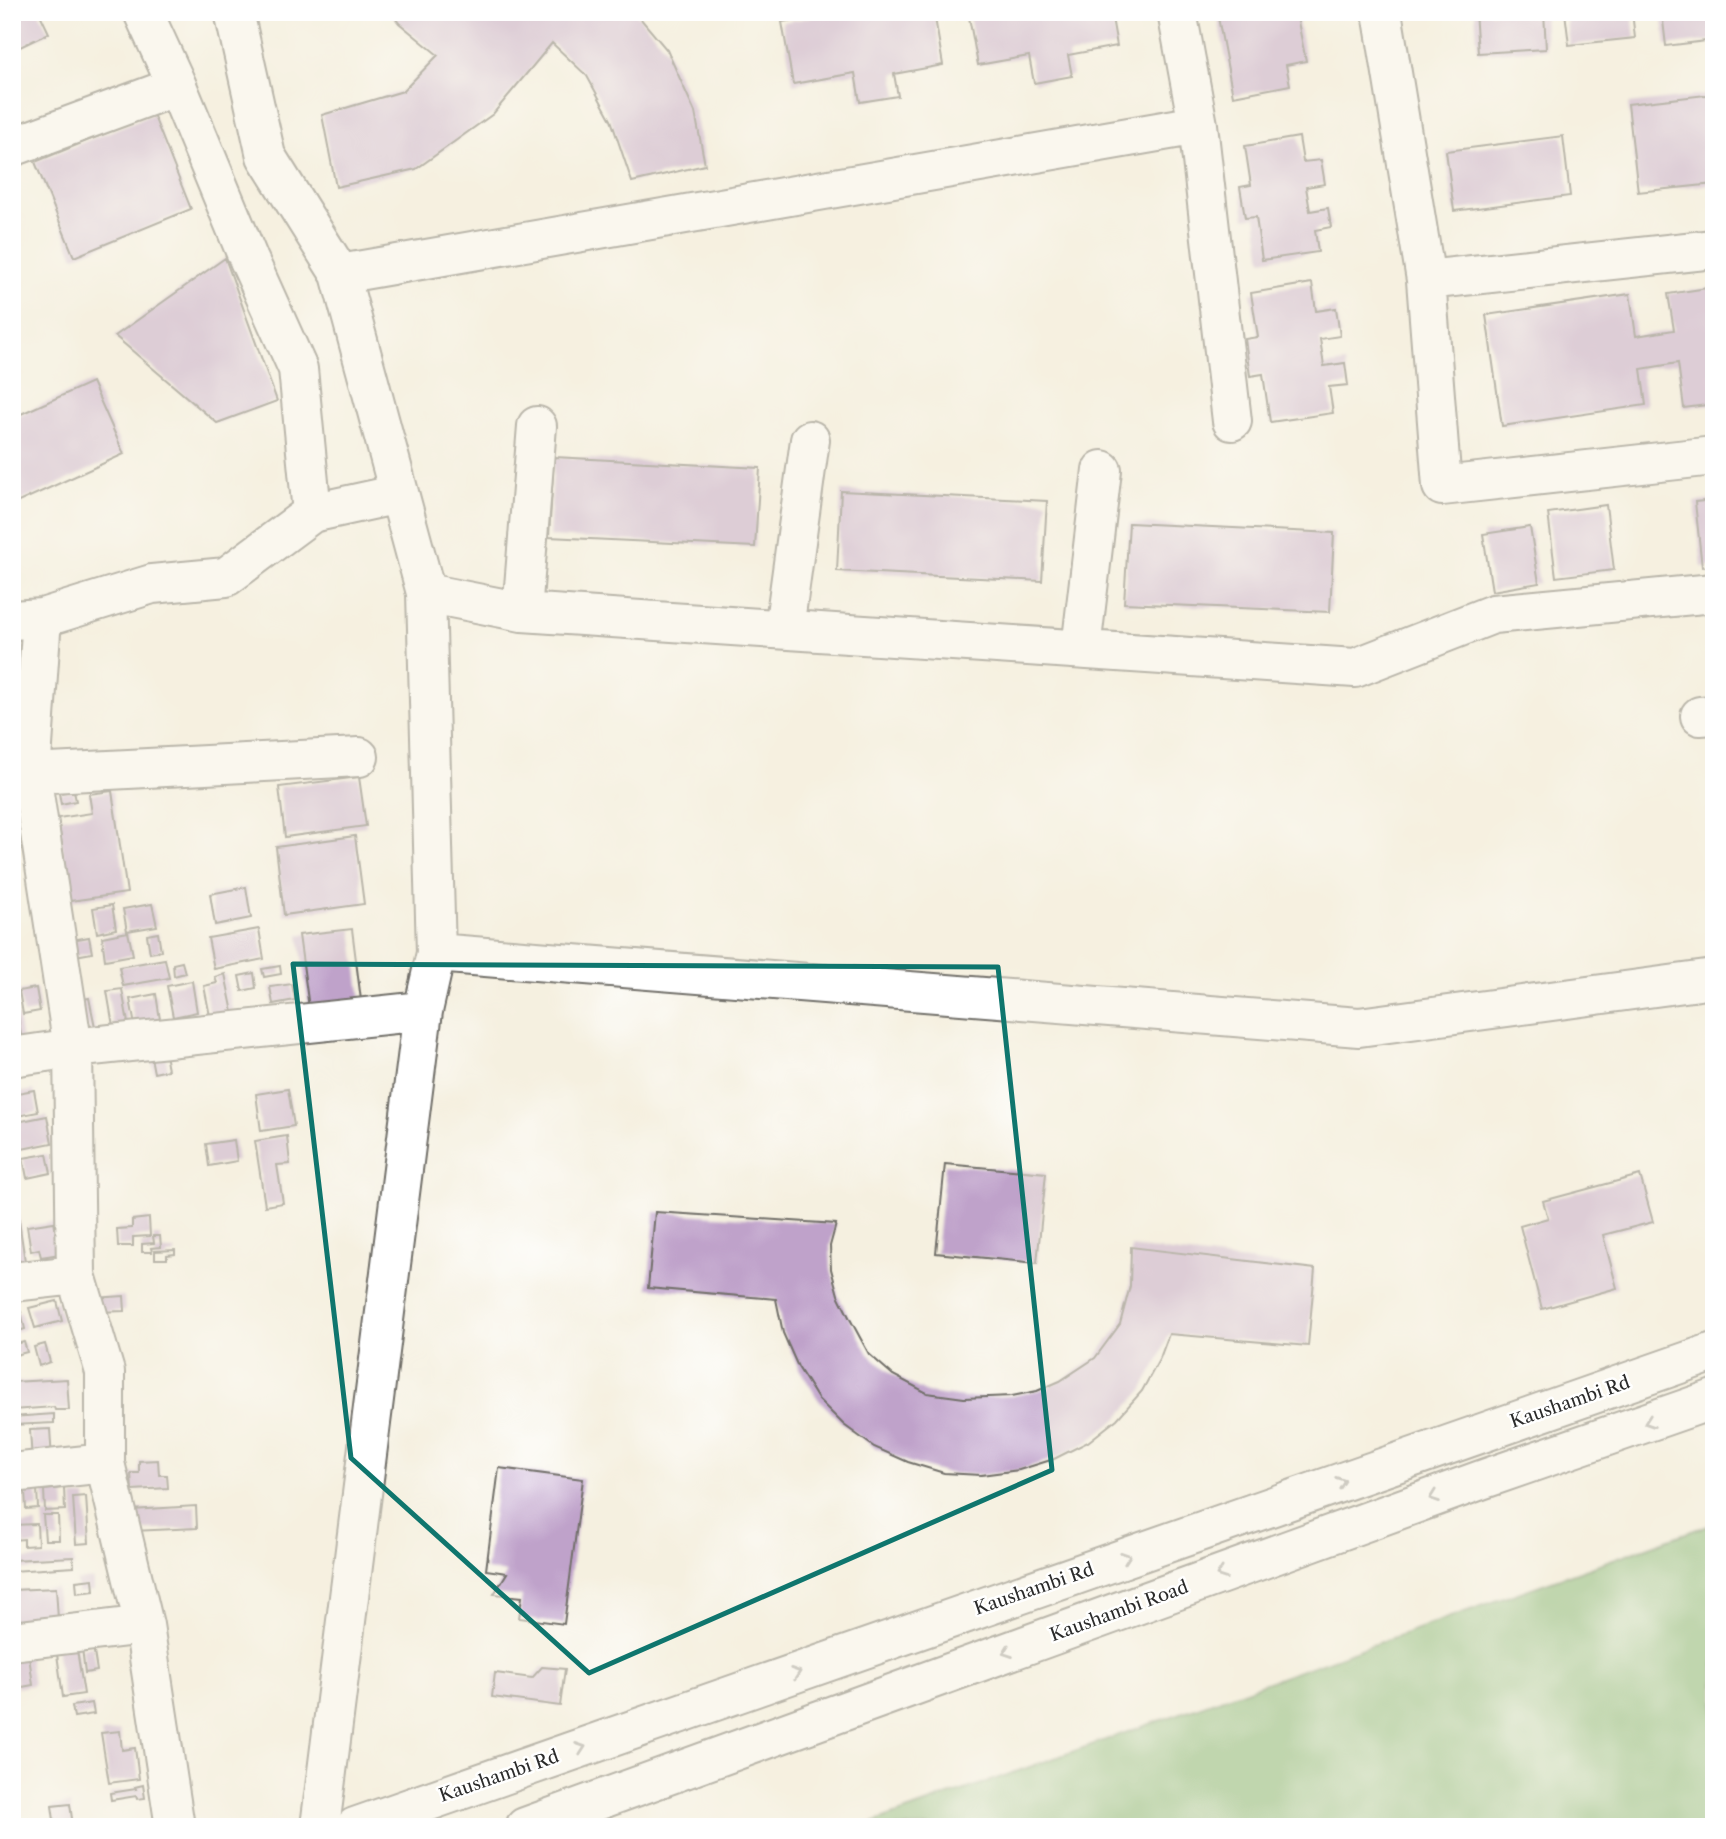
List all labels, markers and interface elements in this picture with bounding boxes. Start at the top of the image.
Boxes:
street label: Kaushambi Rd [1507,1371,1633,1433]
one-way arrow [1644,1414,1656,1428]
one-way arrow [1335,1476,1347,1490]
one-way arrow [1429,1488,1441,1502]
one-way arrow [1120,1551,1132,1565]
street label: Kaushambi Rd [971,1558,1097,1620]
one-way arrow [1215,1566,1227,1580]
street label: Kaushambi Road [1047,1576,1191,1646]
one-way arrow [1001,1644,1013,1658]
one-way arrow [789,1667,801,1681]
one-way arrow [575,1742,587,1756]
street label: Kaushambi Rd [436,1745,562,1807]

